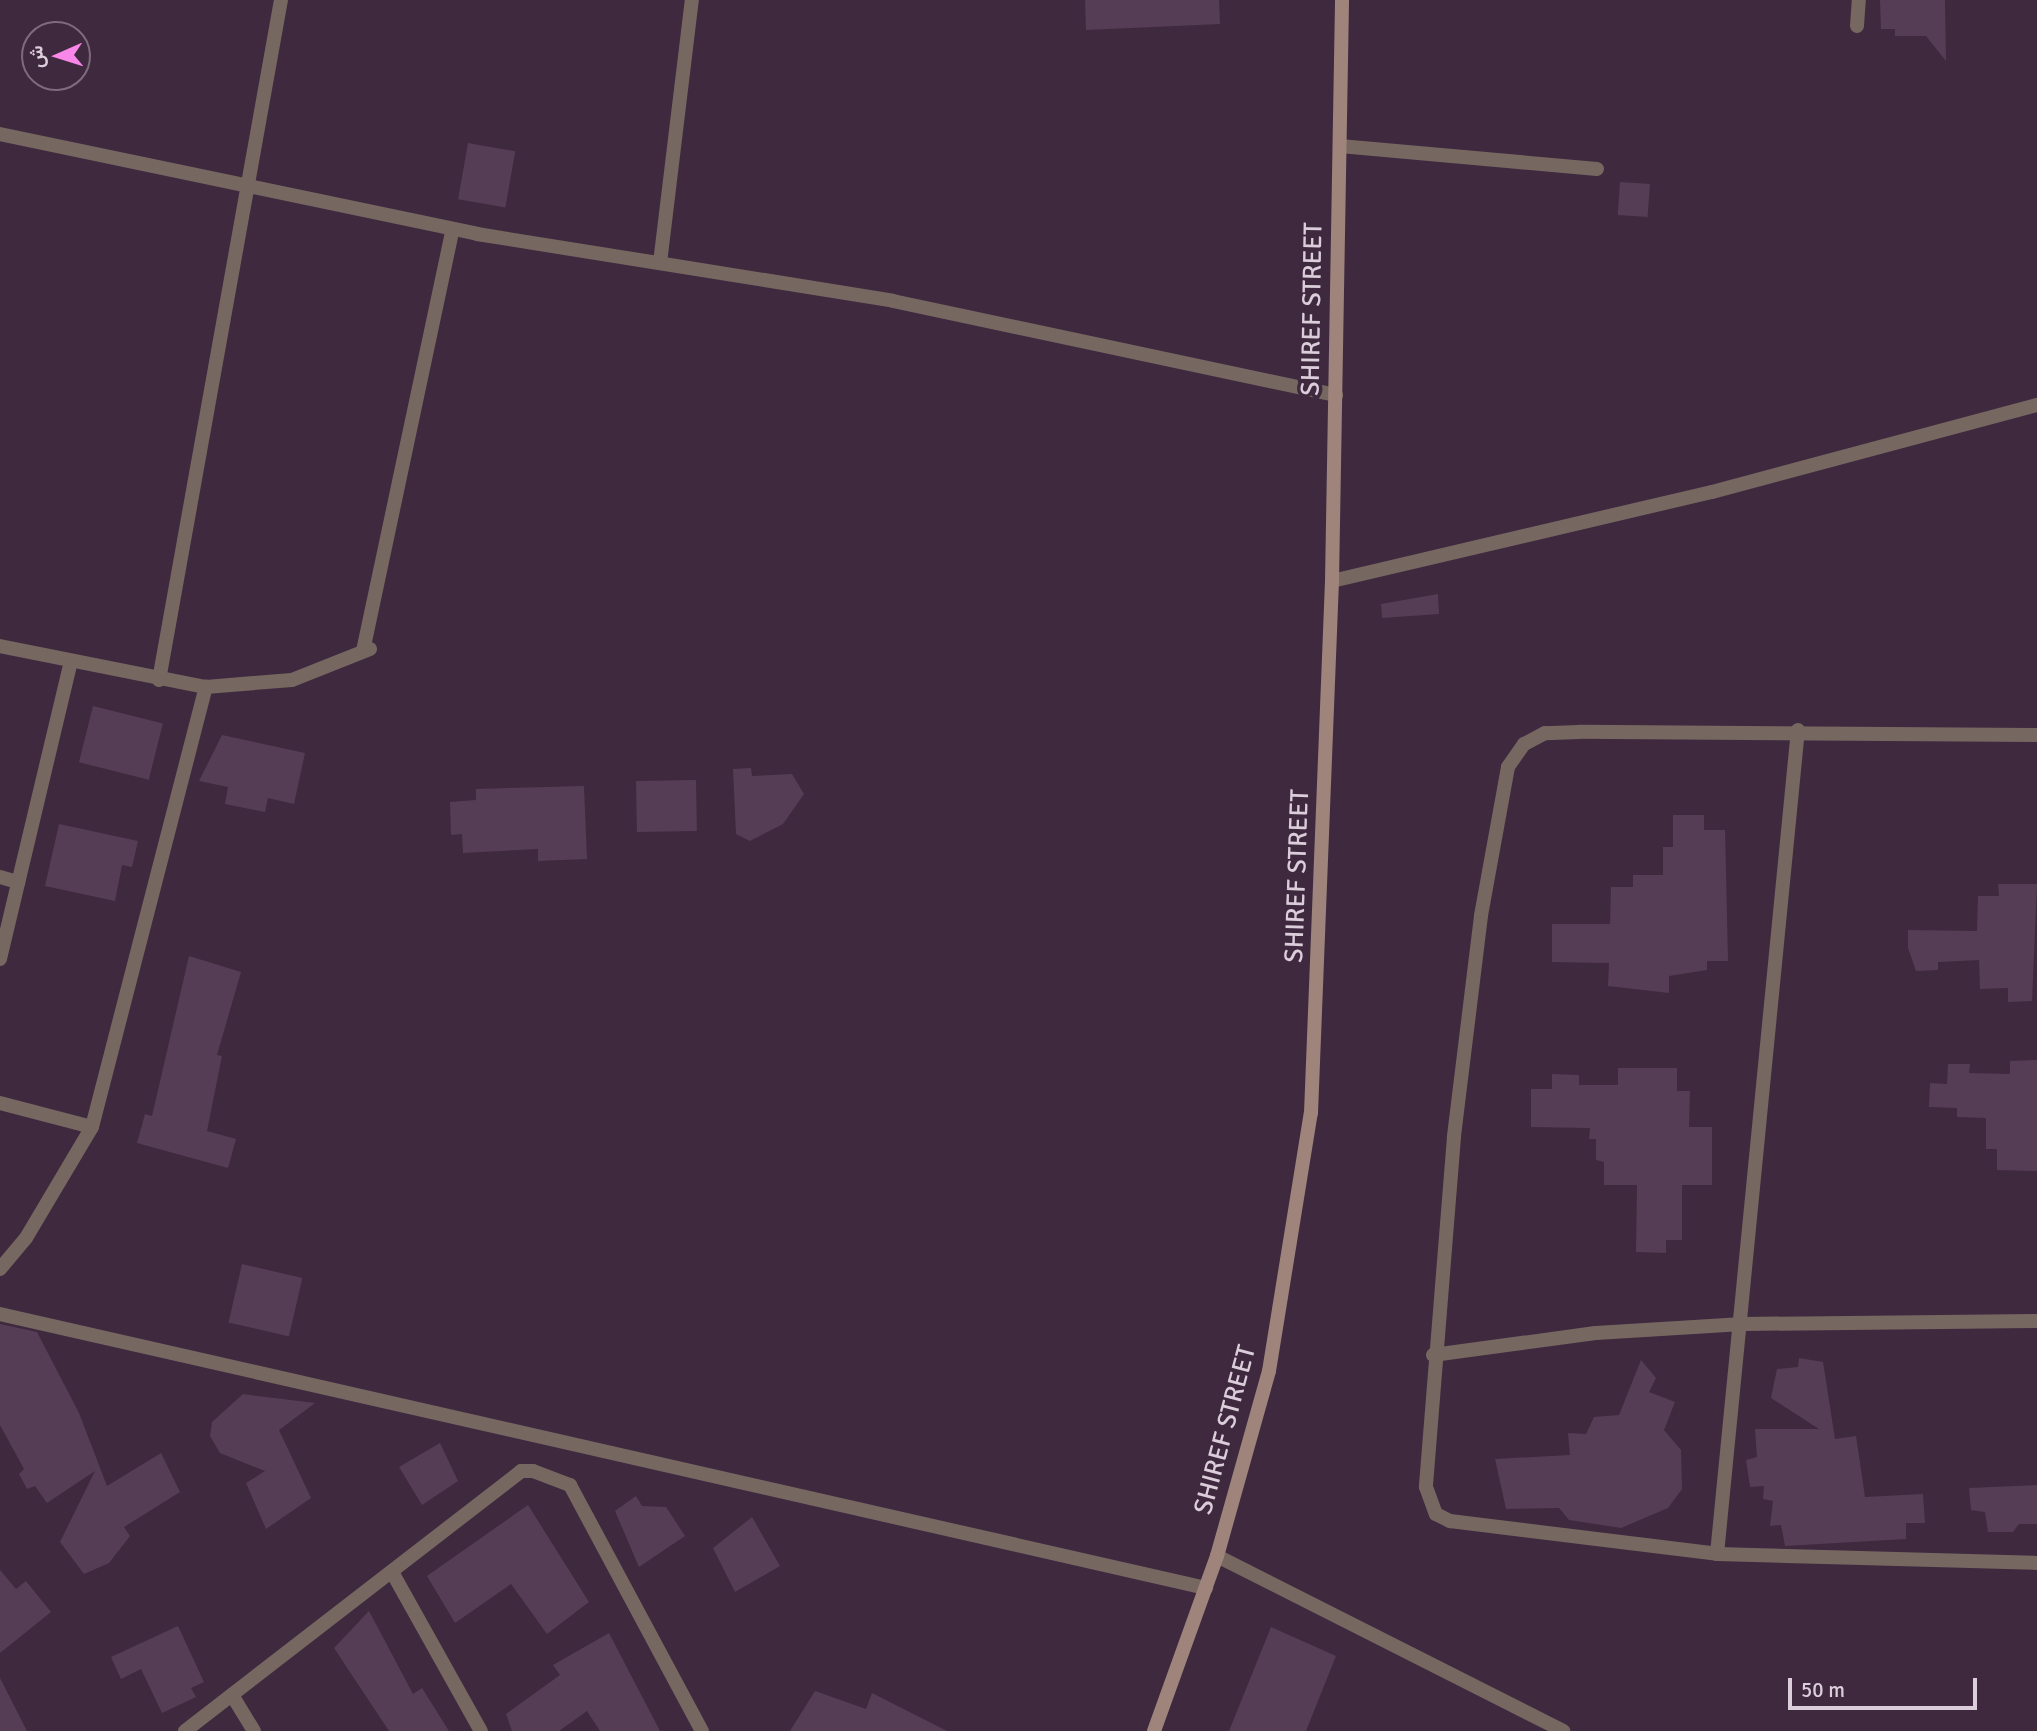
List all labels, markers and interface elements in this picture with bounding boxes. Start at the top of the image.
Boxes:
north arrow [21,21,91,91]
text: ش [24,45,50,69]
street label: SHIREF STREET [1296,222,1330,396]
street label: SHIREF STREET [1279,789,1317,963]
street label: SHIREF STREET [1188,1342,1264,1518]
scale bar [1792,1664,1981,1708]
text: 50 m [1801,1677,1845,1703]

